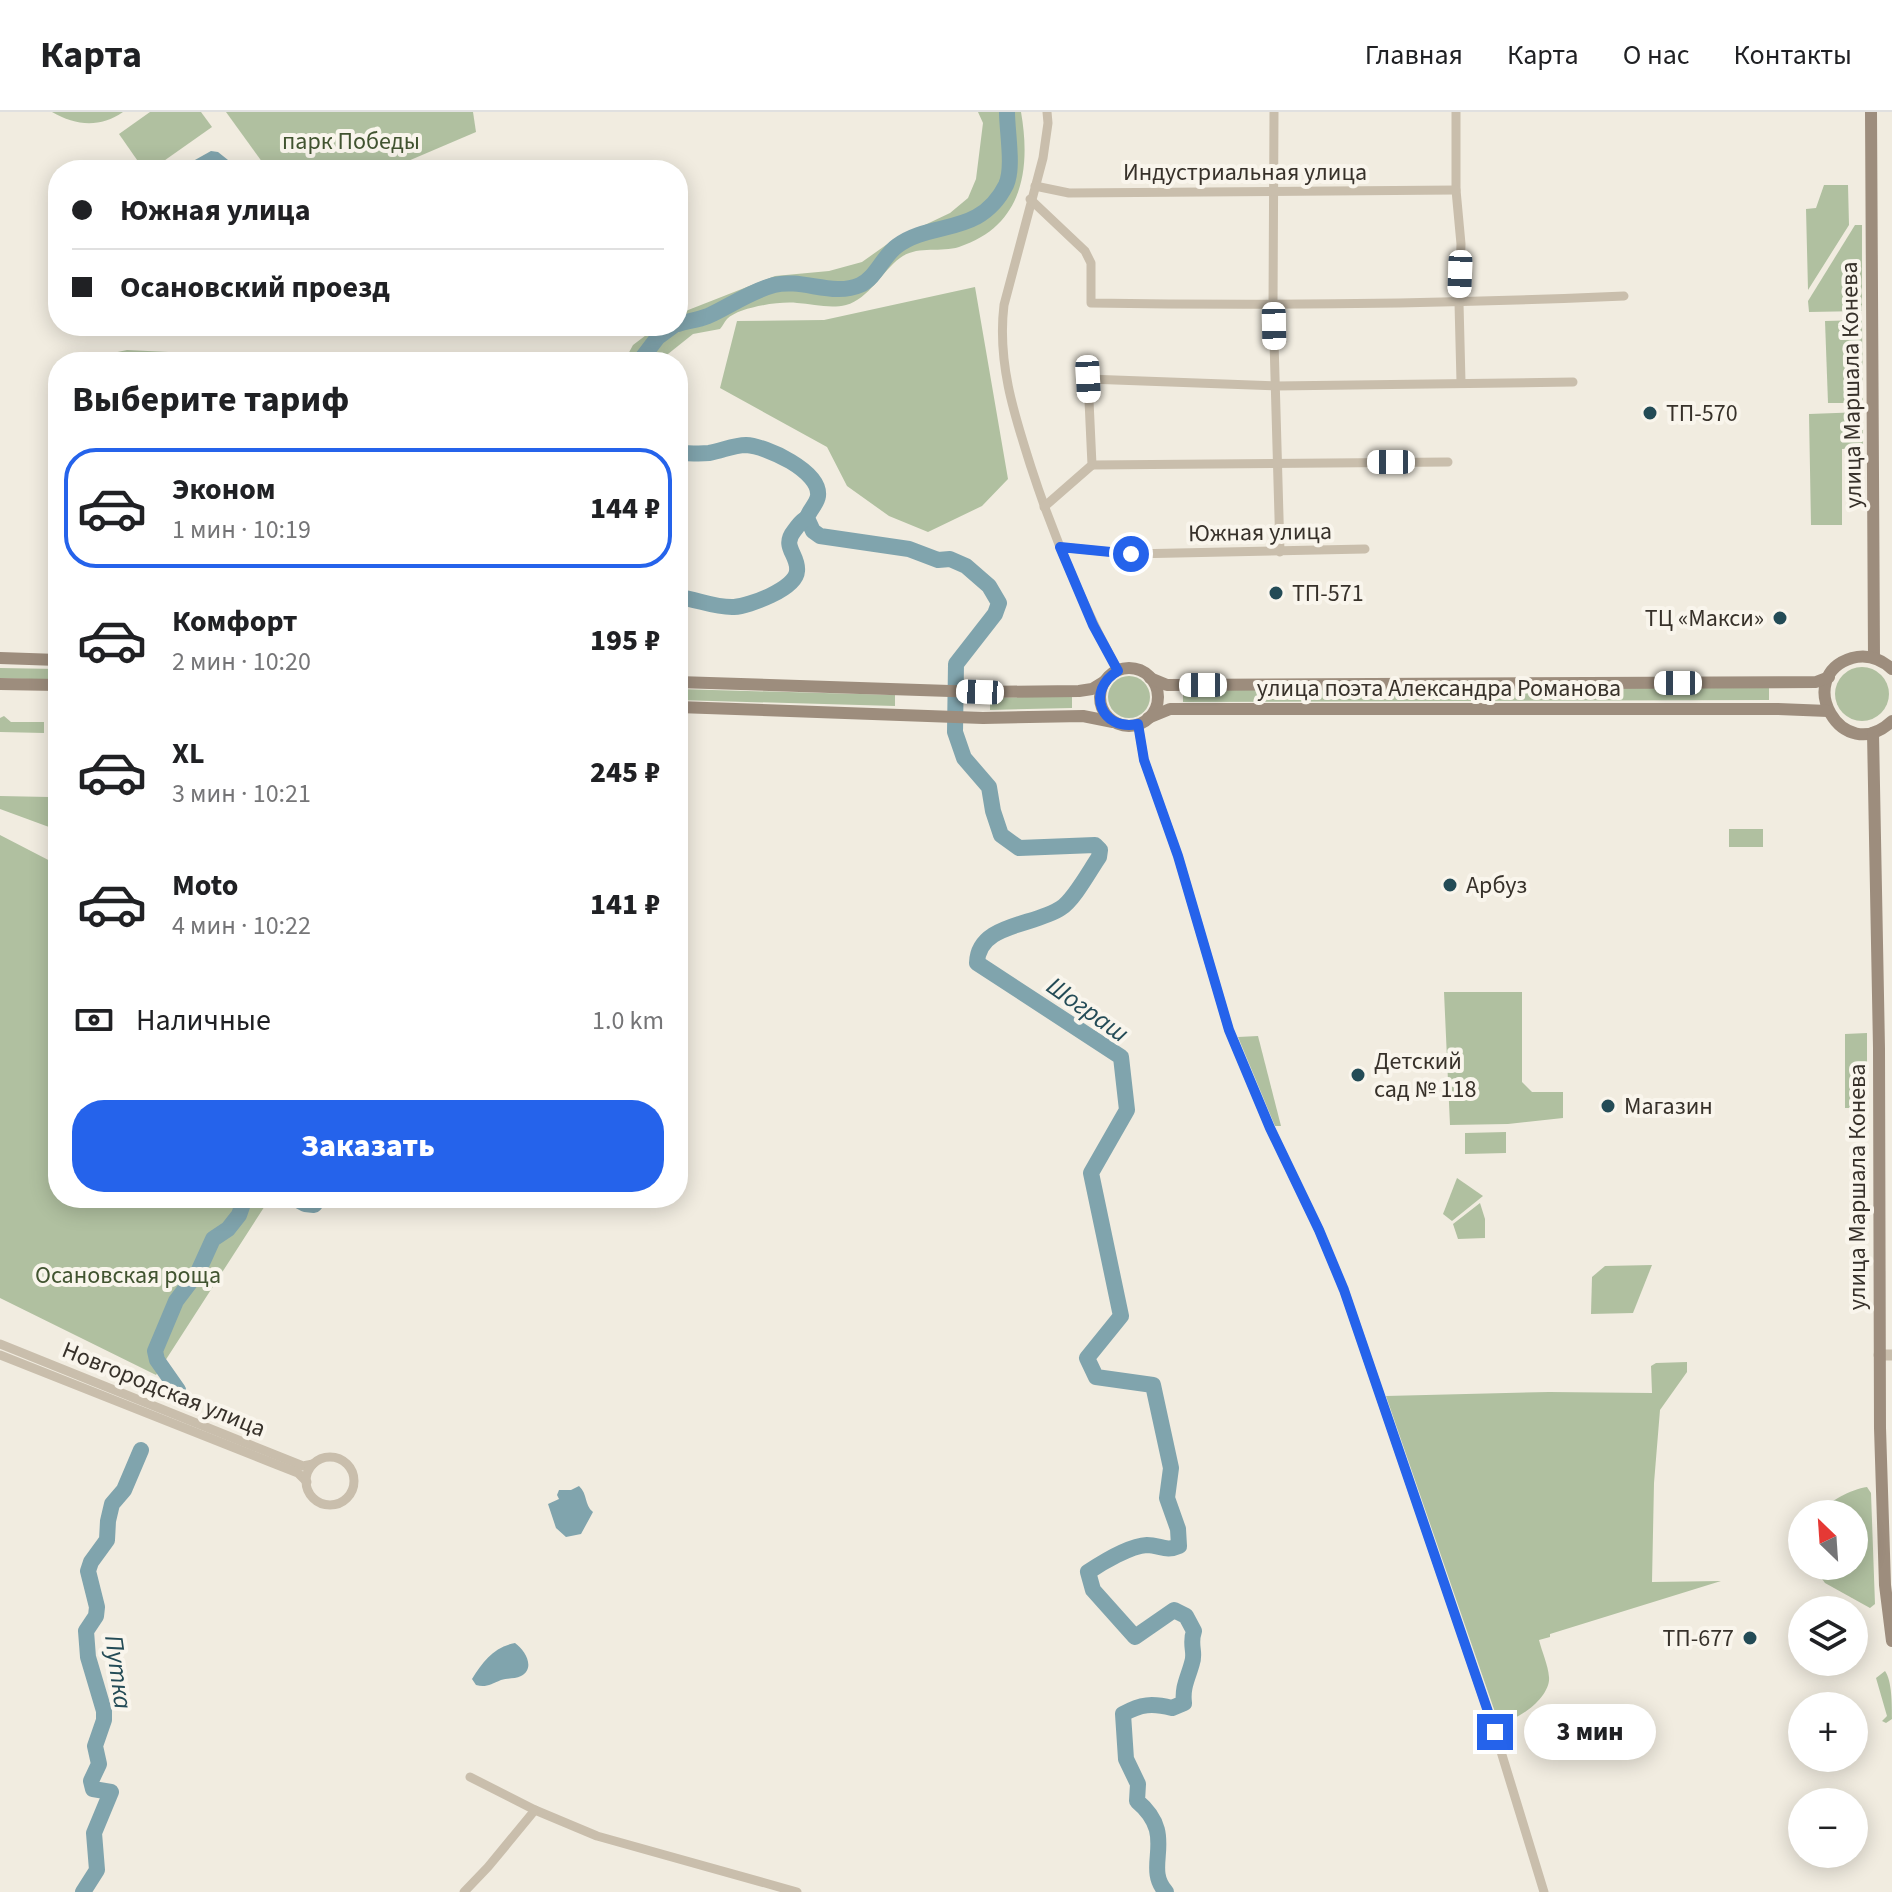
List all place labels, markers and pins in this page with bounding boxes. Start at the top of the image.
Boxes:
place label: ТП-570 [1666,396,1738,431]
marker: ТП-570 [1641,404,1659,422]
place label: ТП-571 [1292,576,1364,611]
marker: ТП-571 [1267,584,1285,602]
place label: ТЦ «Макси» [1645,601,1764,636]
marker: ТЦ «Макси» [1771,609,1789,627]
place label: Арбуз [1466,868,1527,903]
marker: Арбуз [1441,876,1459,894]
place label: Детский сад № 118 [1374,1044,1476,1107]
marker: Детский сад № 118 [1349,1066,1367,1084]
place label: Магазин [1624,1089,1713,1124]
marker: Магазин [1599,1097,1617,1115]
place label: ТП-677 [1662,1621,1734,1656]
marker: ТП-677 [1741,1629,1759,1647]

